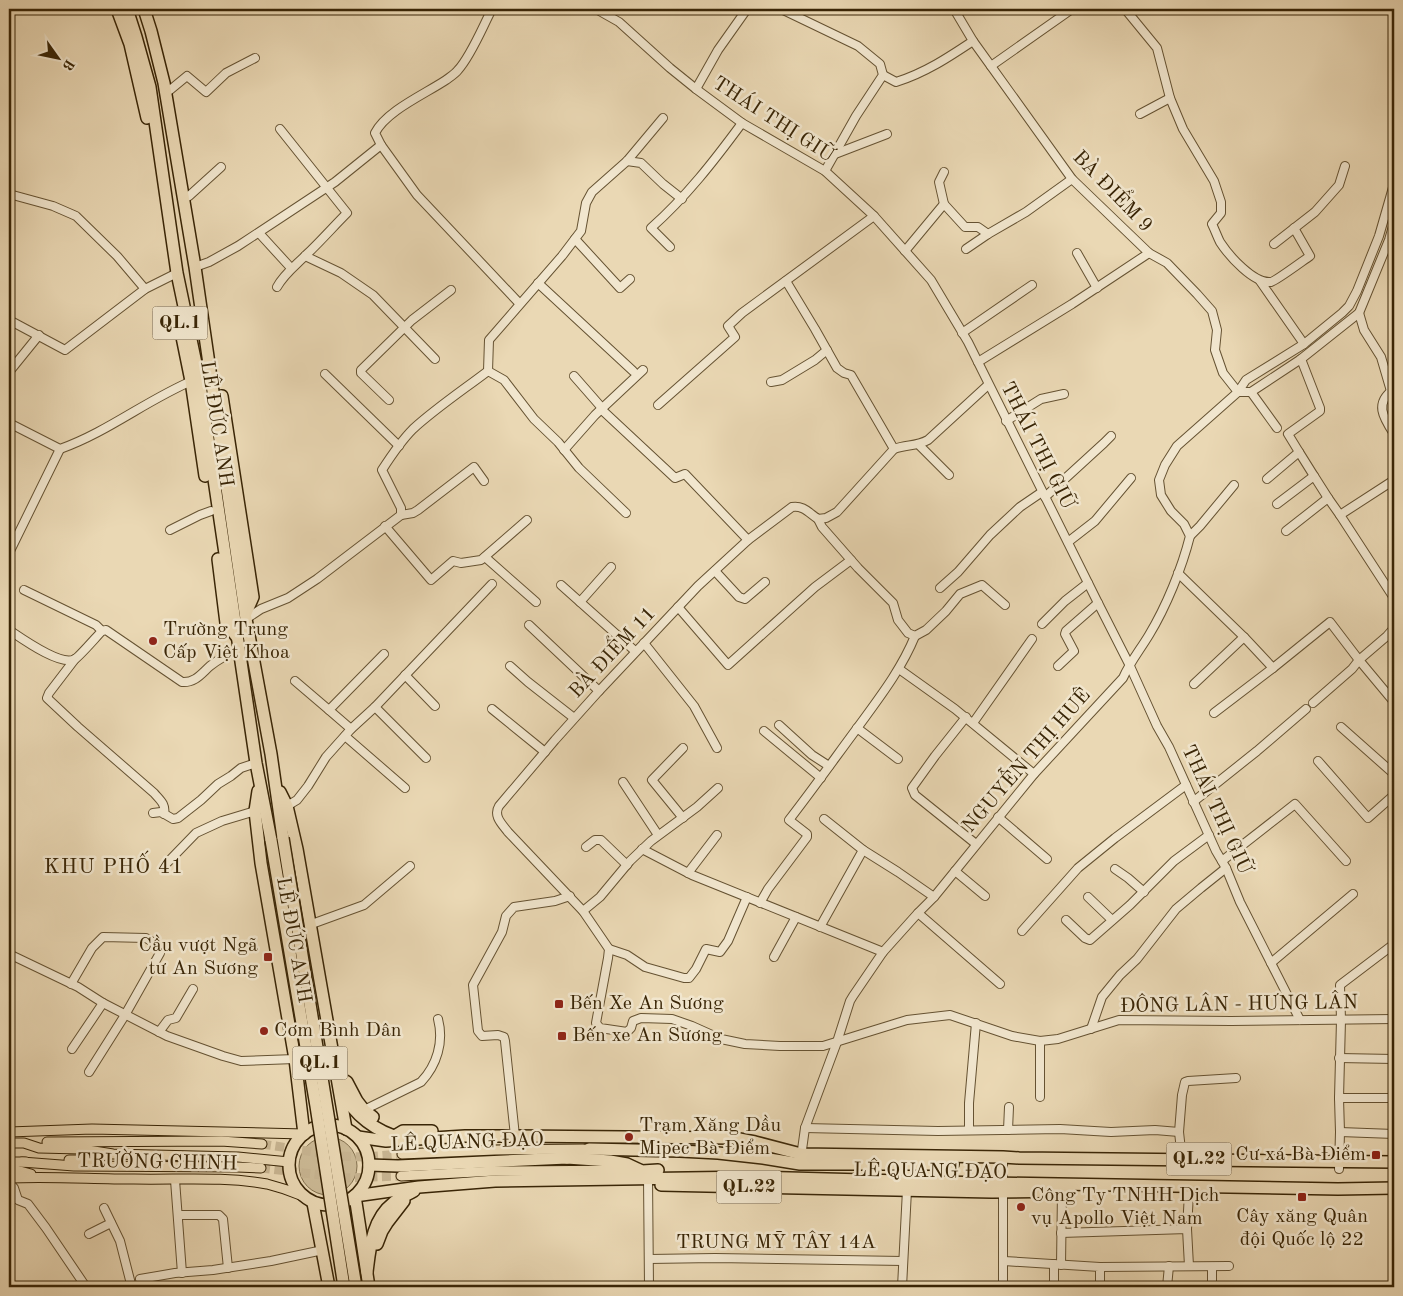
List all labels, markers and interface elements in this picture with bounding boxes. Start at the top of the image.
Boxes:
north arrow [32,32,82,82]
text: B [59,57,77,73]
street label: THÁI THỊ GIỮ [709,70,840,167]
street label: BÀ ĐIỂM 9 [1068,143,1160,237]
road number: QL.1 [152,306,208,339]
street label: LÊ ĐỨC ANH [196,359,240,489]
street label: THÁI THỊ GIỮ [996,377,1081,513]
street label: BÀ ĐIỂM 11 [562,599,660,702]
place label: Trường Trung Cấp Việt Khoa [163,620,290,663]
marker: Trường Trung Cấp Việt Khoa [147,635,159,647]
street label: NGUYỄN THỊ HUÊ [955,681,1095,837]
street label: THÁI THỊ GIỮ [1177,741,1258,878]
district label: KHU PHỐ 41 [44,850,184,878]
street label: LÊ ĐỨC ANH [272,875,318,1005]
place label: Cầu vượt Ngã tư An Sương [139,934,258,979]
marker: Cầu vượt Ngã tư An Sương [262,951,274,963]
street label: ĐÔNG LÂN - HƯNG LÂN [1120,990,1358,1017]
place label: Bến Xe An Sương [569,994,724,1014]
marker: Bến Xe An Sương [553,998,565,1010]
place label: Cơm Bình Dân [274,1021,402,1041]
marker: Cơm Bình Dân [258,1025,270,1037]
place label: Bến xe An Sương [572,1026,723,1046]
marker: Bến xe An Sương [556,1030,568,1042]
road number: QL.1 [292,1046,348,1080]
place label: Trạm Xăng Dầu Mipec Bà Điểm [639,1114,781,1159]
street label: LÊ QUANG ĐẠO [390,1127,544,1156]
marker: Trạm Xăng Dầu Mipec Bà Điểm [623,1131,635,1143]
road number: QL.22 [1166,1142,1232,1176]
place label: Cư xá Bà Điểm [1235,1144,1366,1165]
street label: TRƯỜNG CHINH [77,1148,238,1174]
marker: Cư xá Bà Điểm [1370,1149,1382,1161]
street label: LÊ QUANG ĐẠO [853,1158,1007,1183]
road number: QL.22 [716,1170,782,1204]
place label: Công Ty TNHH Dịch vụ Apollo Việt Nam [1031,1186,1220,1229]
marker: Cây xăng Quân đội Quốc lộ 22 [1296,1191,1308,1203]
marker: Công Ty TNHH Dịch vụ Apollo Việt Nam [1015,1201,1027,1213]
place label: Cây xăng Quân đội Quốc lộ 22 [1236,1207,1368,1250]
street label: TRUNG MỸ TÂY 14A [676,1230,876,1253]

